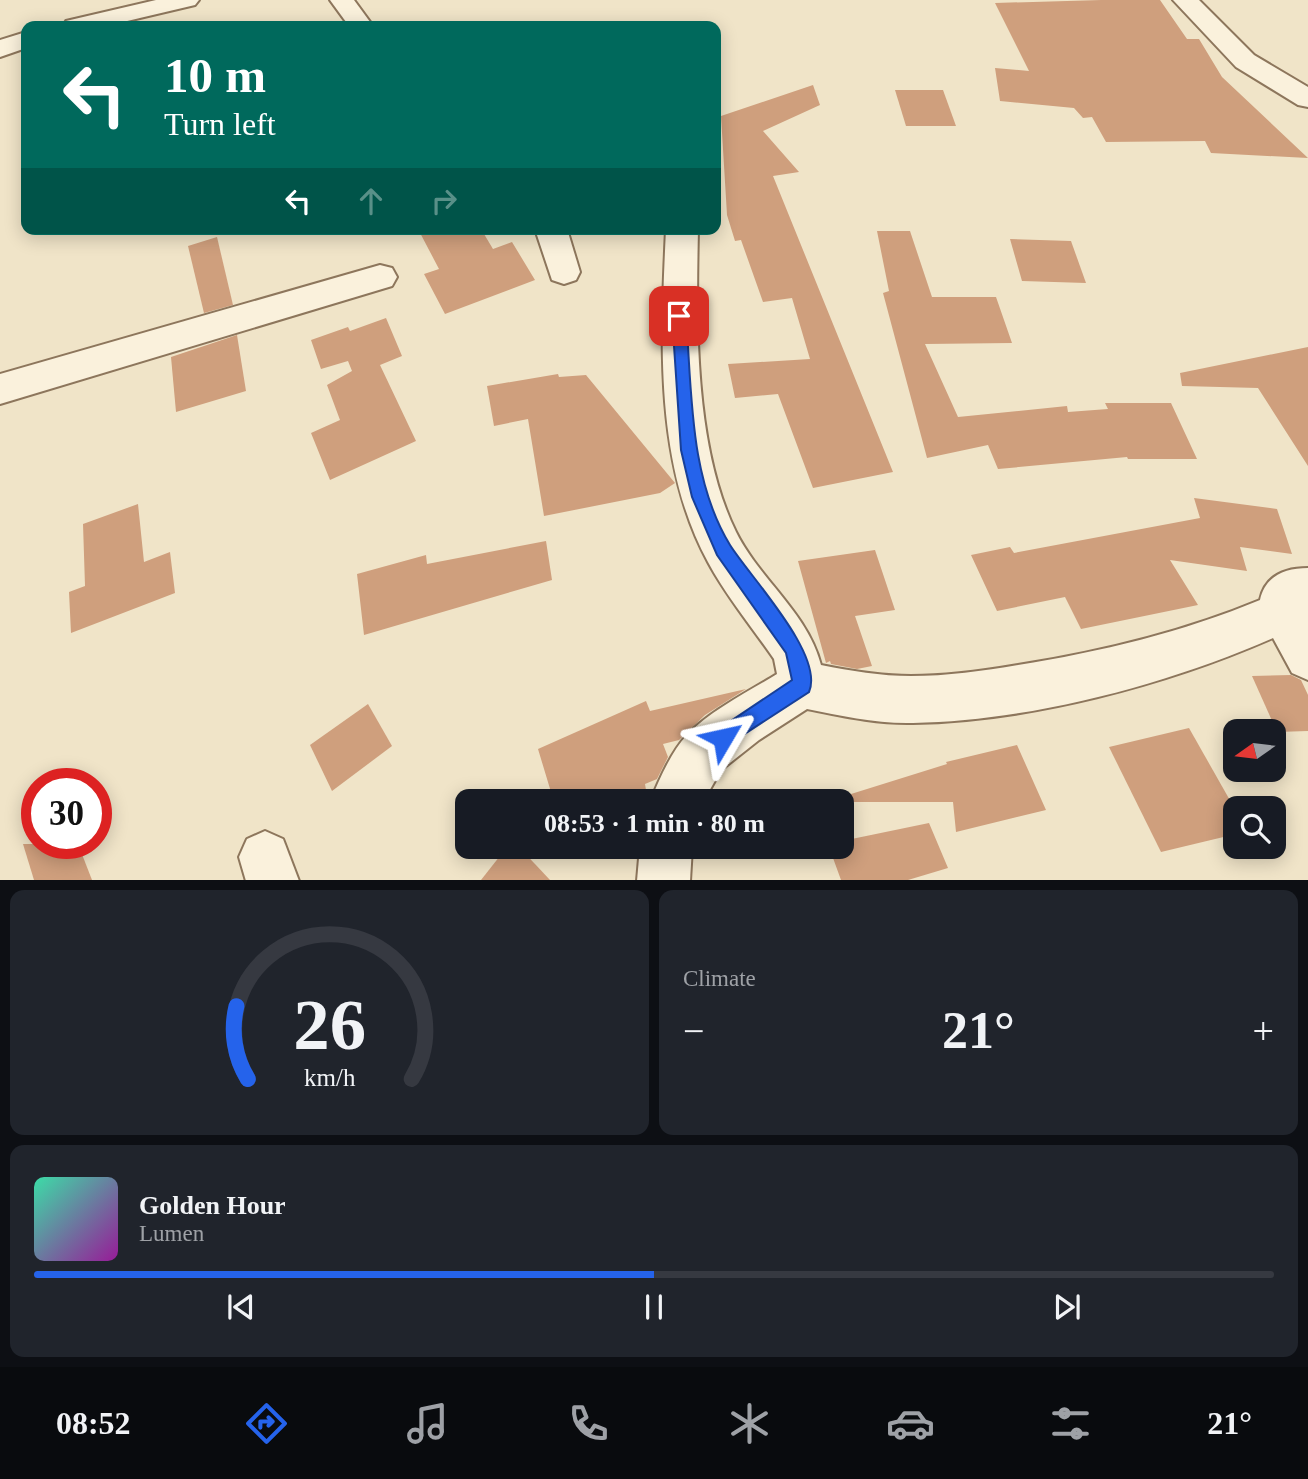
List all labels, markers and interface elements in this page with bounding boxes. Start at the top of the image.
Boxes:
text: 10 m [164,48,266,103]
icon: left [49,49,140,140]
text: Turn left [164,106,276,142]
icon: left [279,182,317,220]
icon: ahead [352,182,390,220]
icon: right [425,182,463,220]
pin [649,286,709,346]
icon: arrive [660,297,698,335]
position arrow [686,701,760,775]
north arrow [1223,719,1286,782]
map controls [1223,719,1286,859]
speed limit sign: 30 [21,768,112,859]
button: search [1223,796,1286,859]
text: 08:53 · 1 min · 80 m [544,809,765,838]
text: Climate [683,966,756,991]
text: 26 [293,984,366,1065]
text: 21° [942,1002,1015,1059]
text: − [683,1010,704,1052]
text: + [1253,1010,1274,1052]
text: km/h [304,1063,356,1090]
text: Golden Hour [139,1191,286,1220]
text: Lumen [139,1221,204,1246]
icon: previous [222,1288,260,1326]
icon: pause [635,1288,673,1326]
icon: next [1048,1288,1086,1326]
icon: directions [242,1399,291,1448]
icon: music [403,1399,452,1448]
icon: phone [564,1399,613,1448]
icon: climate [725,1399,774,1448]
icon: car [886,1399,935,1448]
icon: filters [1046,1399,1095,1448]
text: 08:52 [56,1405,131,1441]
text: 21° [1207,1405,1252,1441]

